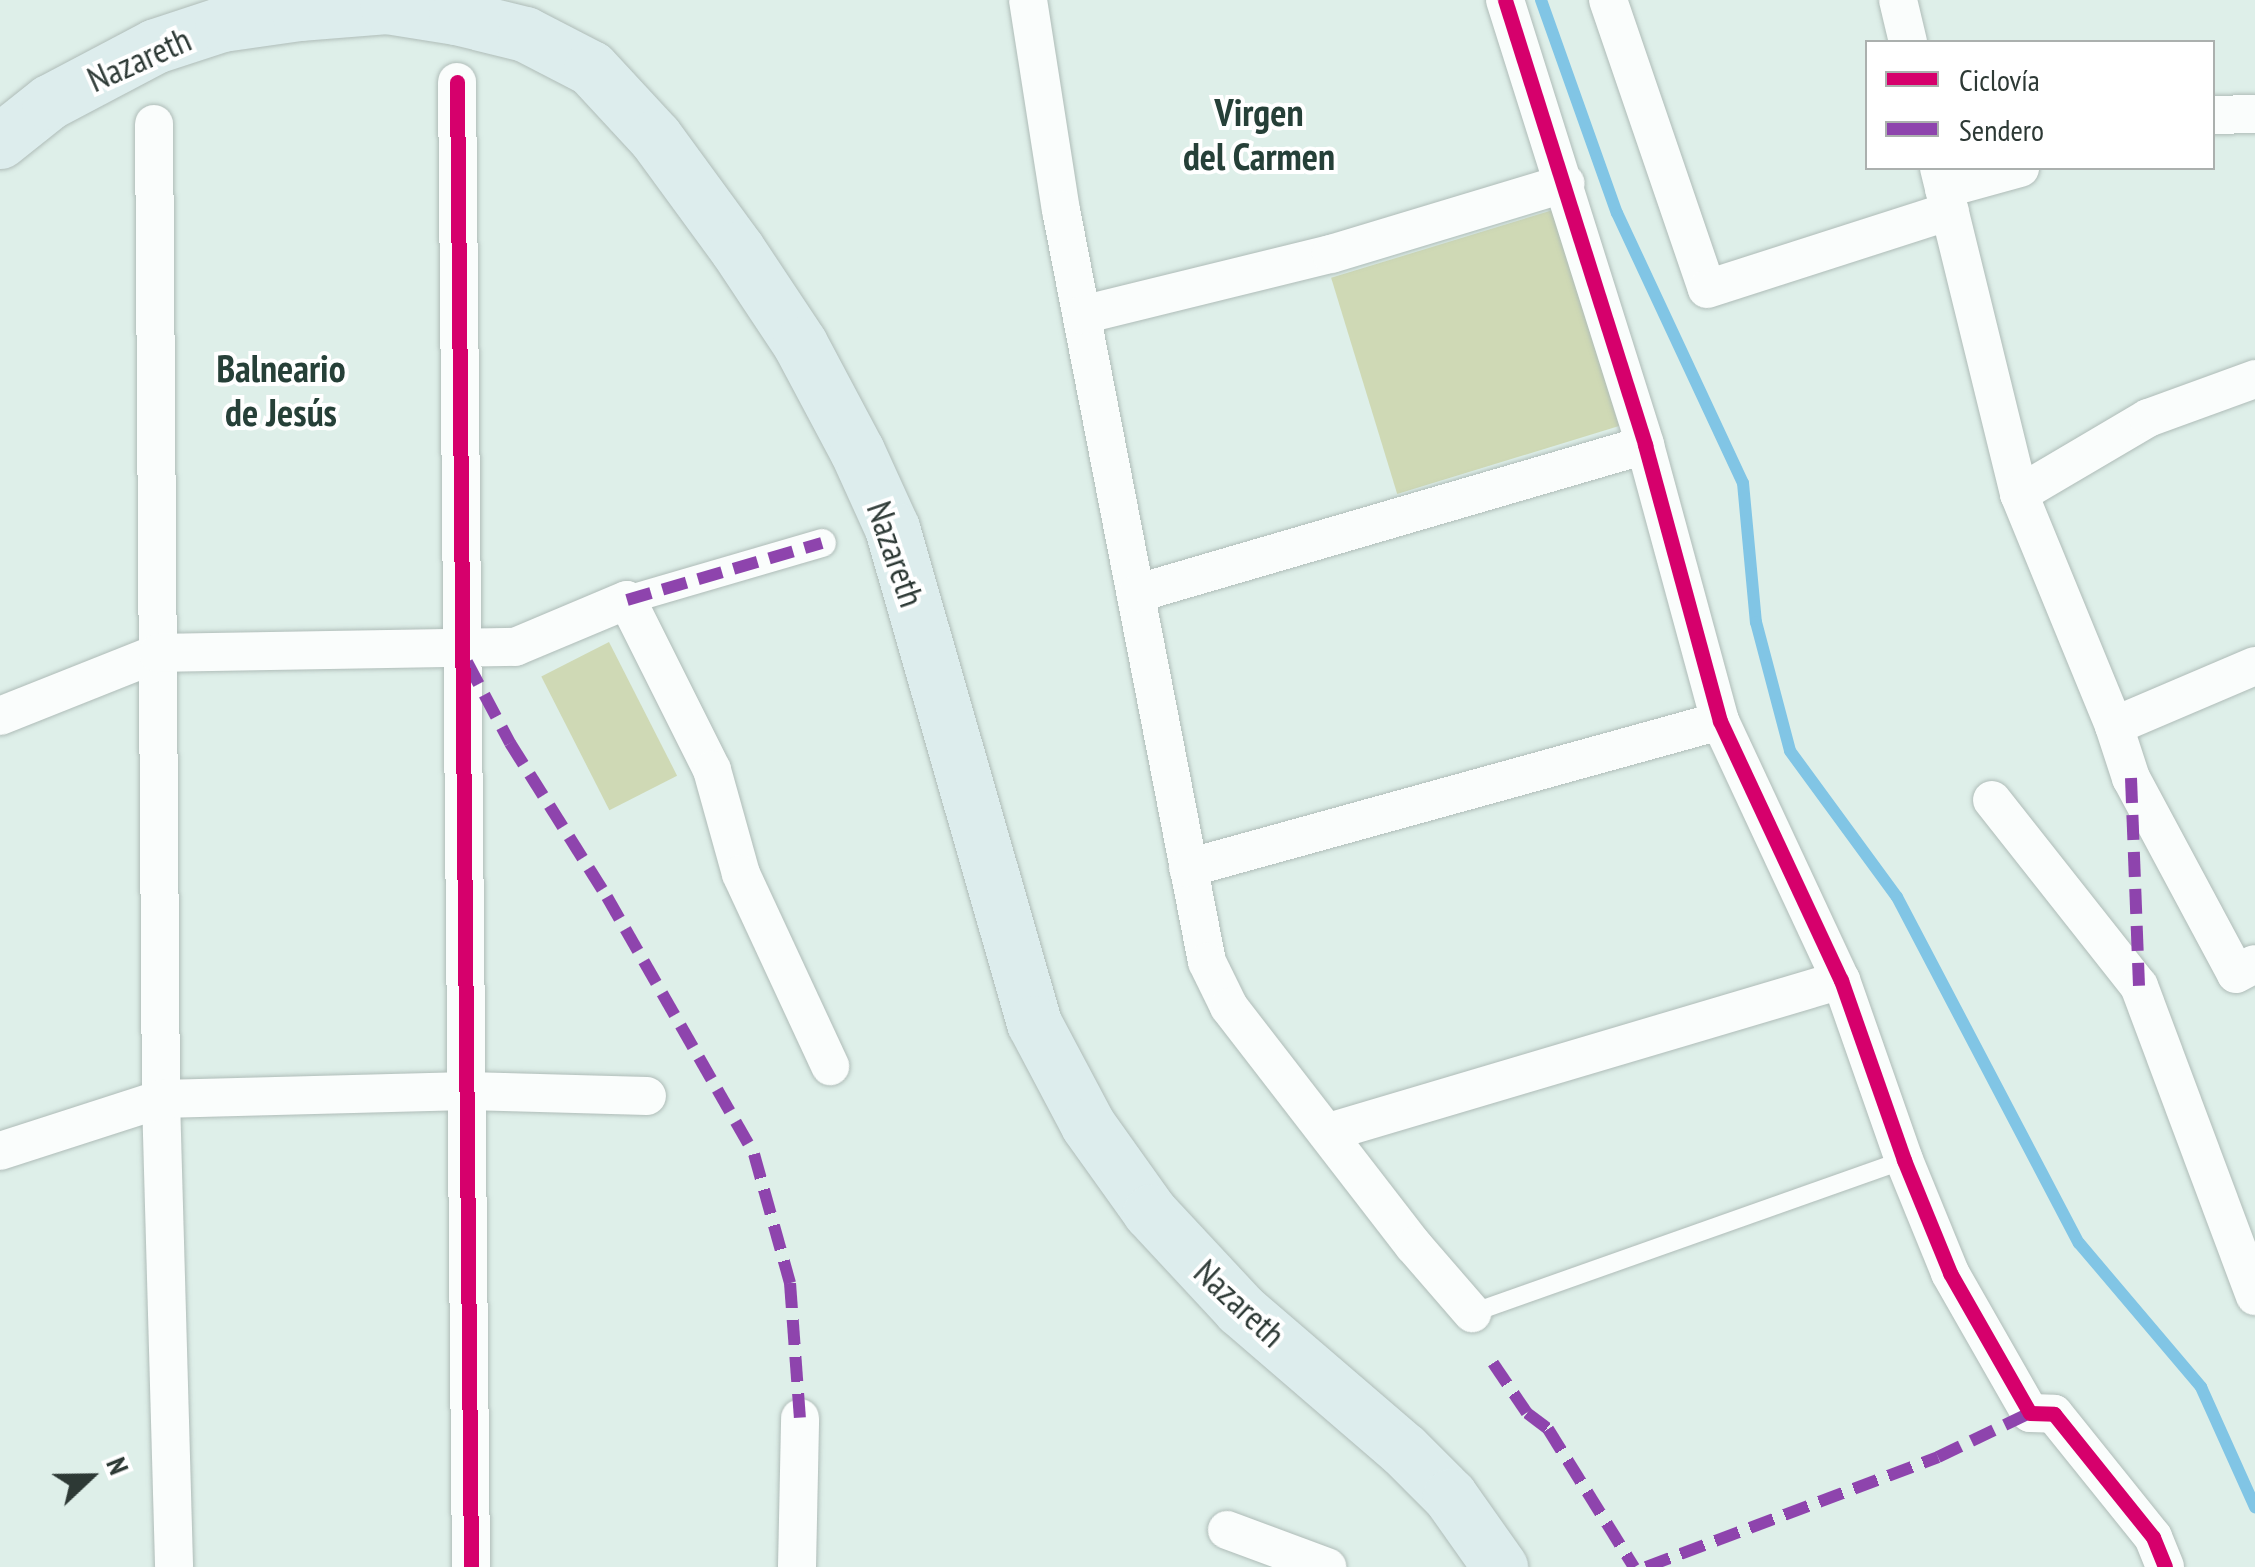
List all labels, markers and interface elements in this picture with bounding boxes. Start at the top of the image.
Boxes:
street label: Nazareth [81,18,197,100]
legend [1865,40,2215,170]
text: Ciclovía [1959,60,2040,99]
district label: Virgen del Carmen [1183,89,1335,178]
text: Sendero [1959,110,2044,149]
district label: Balneario de Jesús [216,345,346,434]
street label: Nazareth [858,496,934,612]
street label: Nazareth [1186,1251,1294,1355]
north arrow [40,1427,140,1527]
text: N [98,1452,138,1480]

